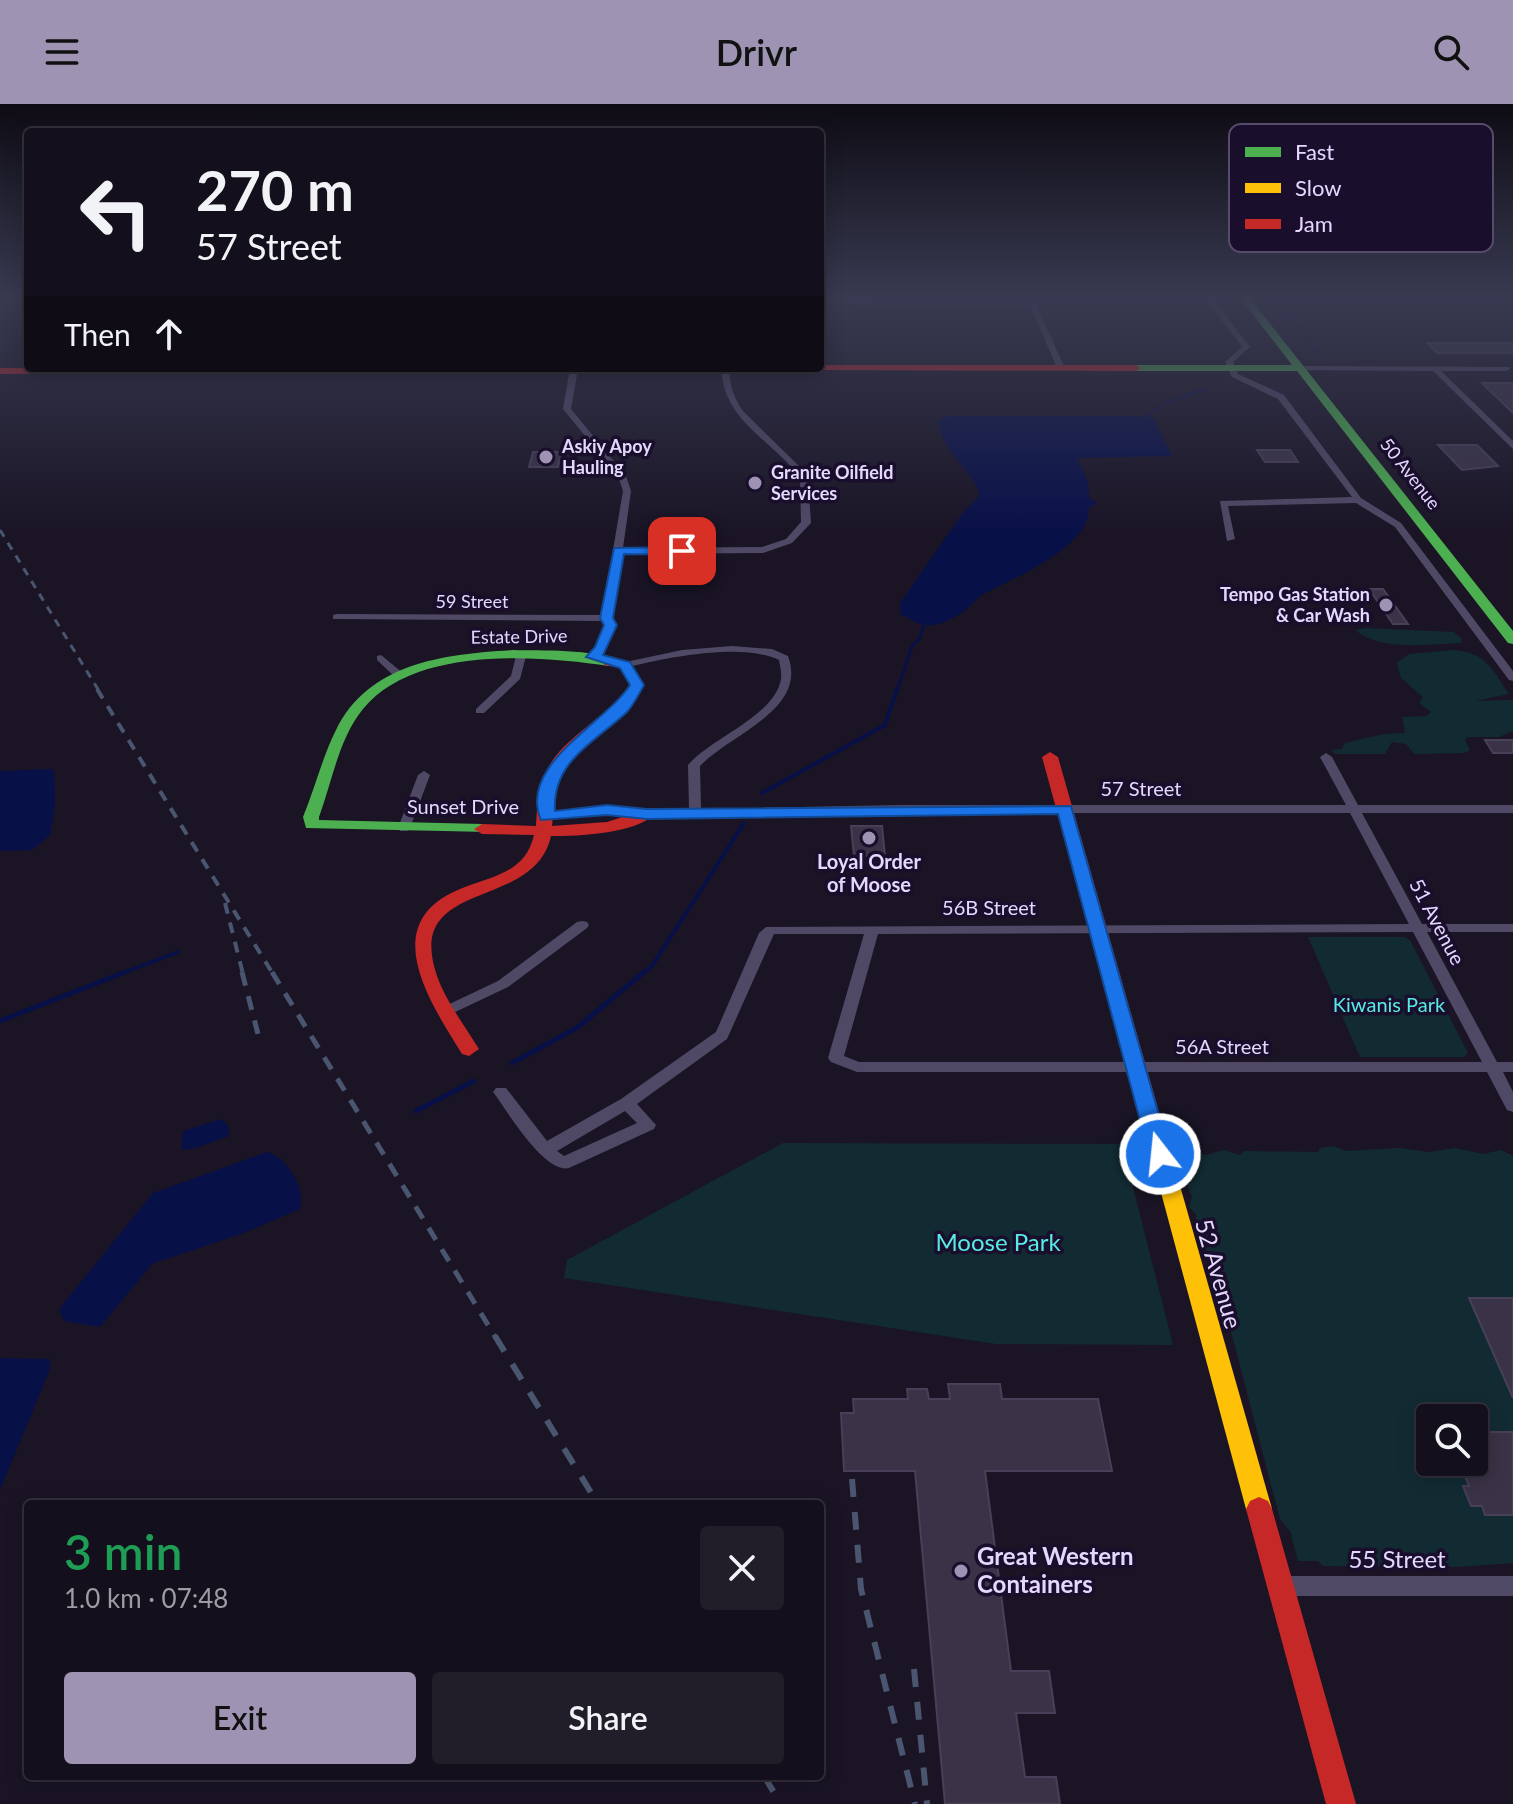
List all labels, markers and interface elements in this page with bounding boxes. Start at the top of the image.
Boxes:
icon: menu [40,30,84,74]
text: Drivr [716,30,797,74]
icon: search [1429,30,1473,74]
legend [1229,124,1493,252]
text: Fast [1295,138,1334,165]
text: 270 m [196,156,354,223]
icon: left [64,160,168,264]
text: Slow [1295,174,1342,201]
text: Jam [1295,210,1333,237]
text: 57 Street [196,224,342,268]
icon: ahead [147,312,191,356]
text: Then [64,316,131,352]
street label: 50 Avenue [1376,433,1445,513]
place label: Askiy Apoy Hauling [561,435,652,478]
marker: Askiy Apoy Hauling [537,448,555,466]
place label: Granite Oilfield Services [771,461,894,504]
marker: Granite Oilfield Services [746,474,764,492]
pin [648,517,716,585]
icon: arrive [660,529,704,573]
place label: Tempo Gas Station & Car Wash [1220,583,1370,626]
street label: 59 Street [436,590,509,612]
marker: Tempo Gas Station & Car Wash [1377,596,1395,614]
street label: Estate Drive [470,624,568,648]
street label: 57 Street [1101,776,1181,800]
street label: Sunset Drive [407,794,519,818]
marker: Loyal Order of Moose [860,829,878,847]
place label: Loyal Order of Moose [817,849,922,896]
street label: 51 Avenue [1405,874,1471,969]
street label: 56B Street [942,895,1036,919]
park label: Kiwanis Park [1333,992,1446,1016]
street label: 56A Street [1175,1034,1269,1058]
position arrow [1118,1112,1202,1196]
street label: 52 Avenue [1190,1215,1249,1332]
park label: Moose Park [935,1227,1061,1256]
map controls [1416,1404,1488,1476]
button: search [1416,1404,1488,1476]
text: 3 min [64,1523,182,1580]
button: close [700,1526,784,1610]
place label: Great Western Containers [977,1541,1134,1598]
street label: 55 Street [1348,1544,1446,1573]
marker: Great Western Containers [952,1562,970,1580]
text: 1.0 km · 07:48 [64,1582,228,1614]
button: Exit [64,1672,416,1764]
button: Share [432,1672,784,1764]

